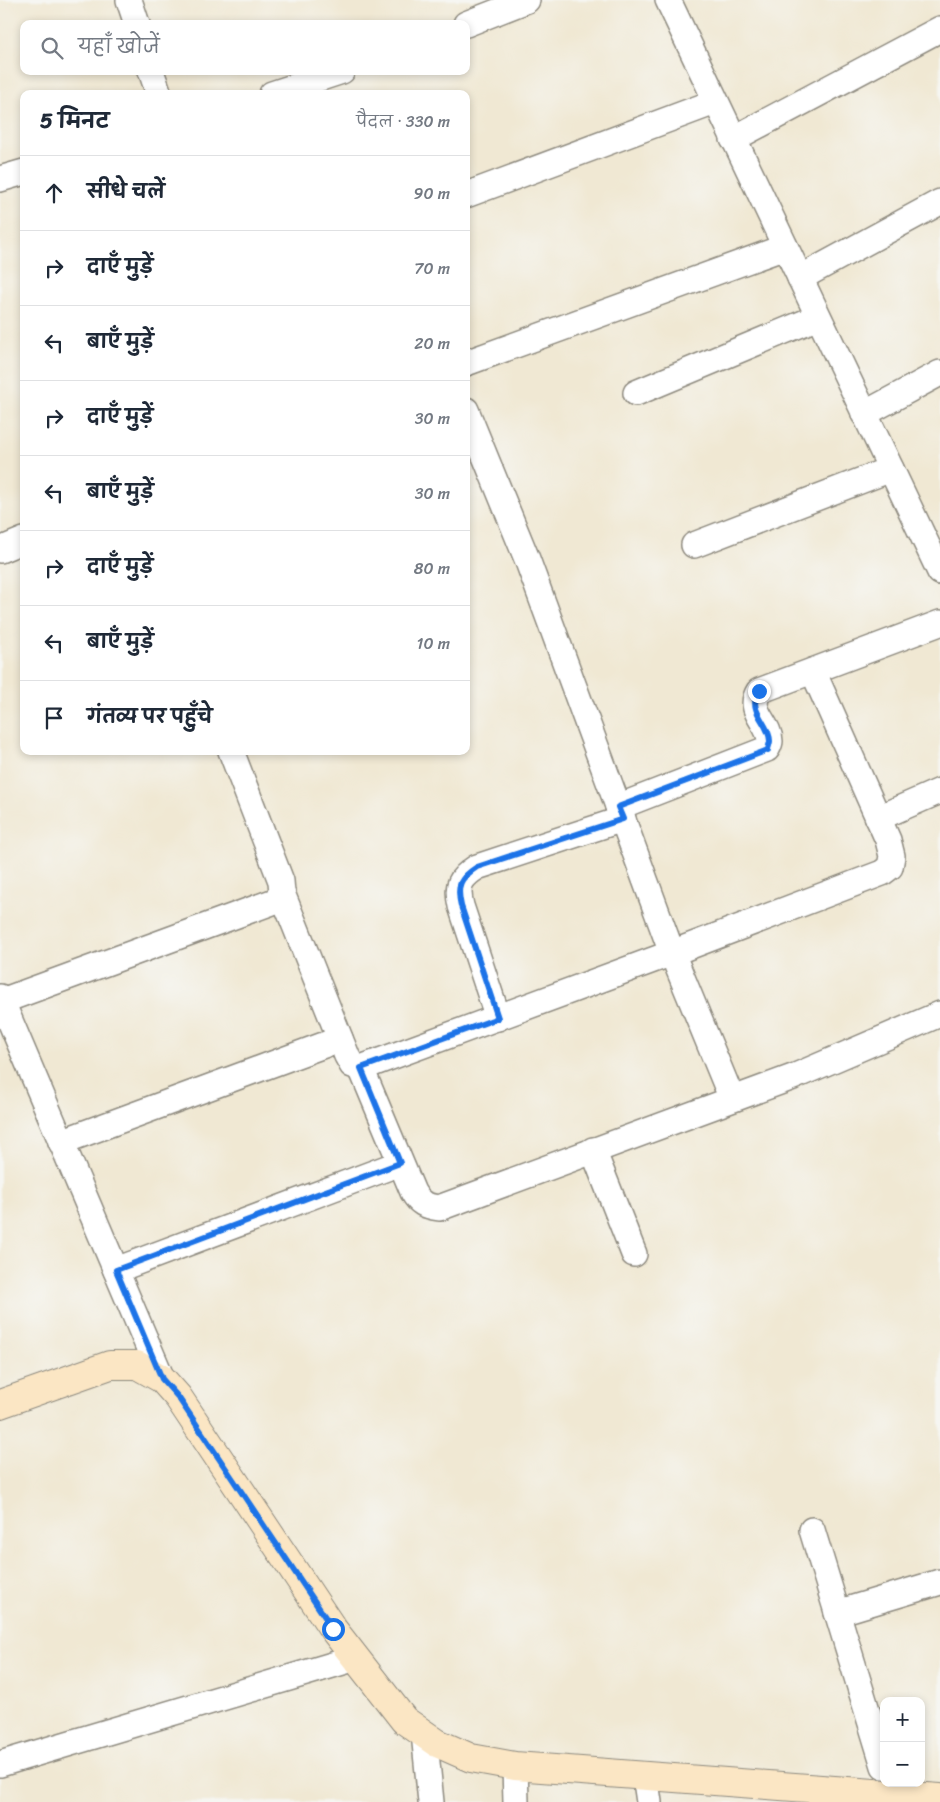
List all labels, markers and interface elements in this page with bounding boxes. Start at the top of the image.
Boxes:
search box [20,20,470,75]
text: यहाँ खोजें [78,30,160,63]
icon: search [38,34,66,62]
text: 5 मिनट [40,102,109,140]
text: पैदल · 330 m [356,107,450,136]
text: सीधे चलें [87,175,165,208]
icon: ahead [40,179,68,207]
text: 90 m [414,179,450,208]
text: दाएँ मुड़ें [87,250,153,283]
icon: right [40,254,68,282]
text: 70 m [414,254,450,283]
text: बाएँ मुड़ें [87,325,154,358]
icon: left [40,329,68,357]
text: 20 m [414,329,450,358]
text: दाएँ मुड़ें [87,400,153,433]
icon: right [40,404,68,432]
text: 30 m [415,404,450,433]
text: बाएँ मुड़ें [87,475,154,508]
icon: left [40,479,68,507]
text: 30 m [415,479,450,508]
text: दाएँ मुड़ें [87,550,153,583]
icon: right [40,554,68,582]
text: 80 m [414,554,450,583]
text: बाएँ मुड़ें [87,625,154,658]
icon: left [40,629,68,657]
text: 10 m [417,629,450,658]
route end [748,680,771,703]
text: गंतव्य पर पहुँचे [87,700,212,733]
icon: arrive [40,704,68,732]
route start [322,1618,345,1641]
map controls [880,1697,925,1787]
button: + [880,1697,925,1742]
button: − [880,1742,925,1787]

